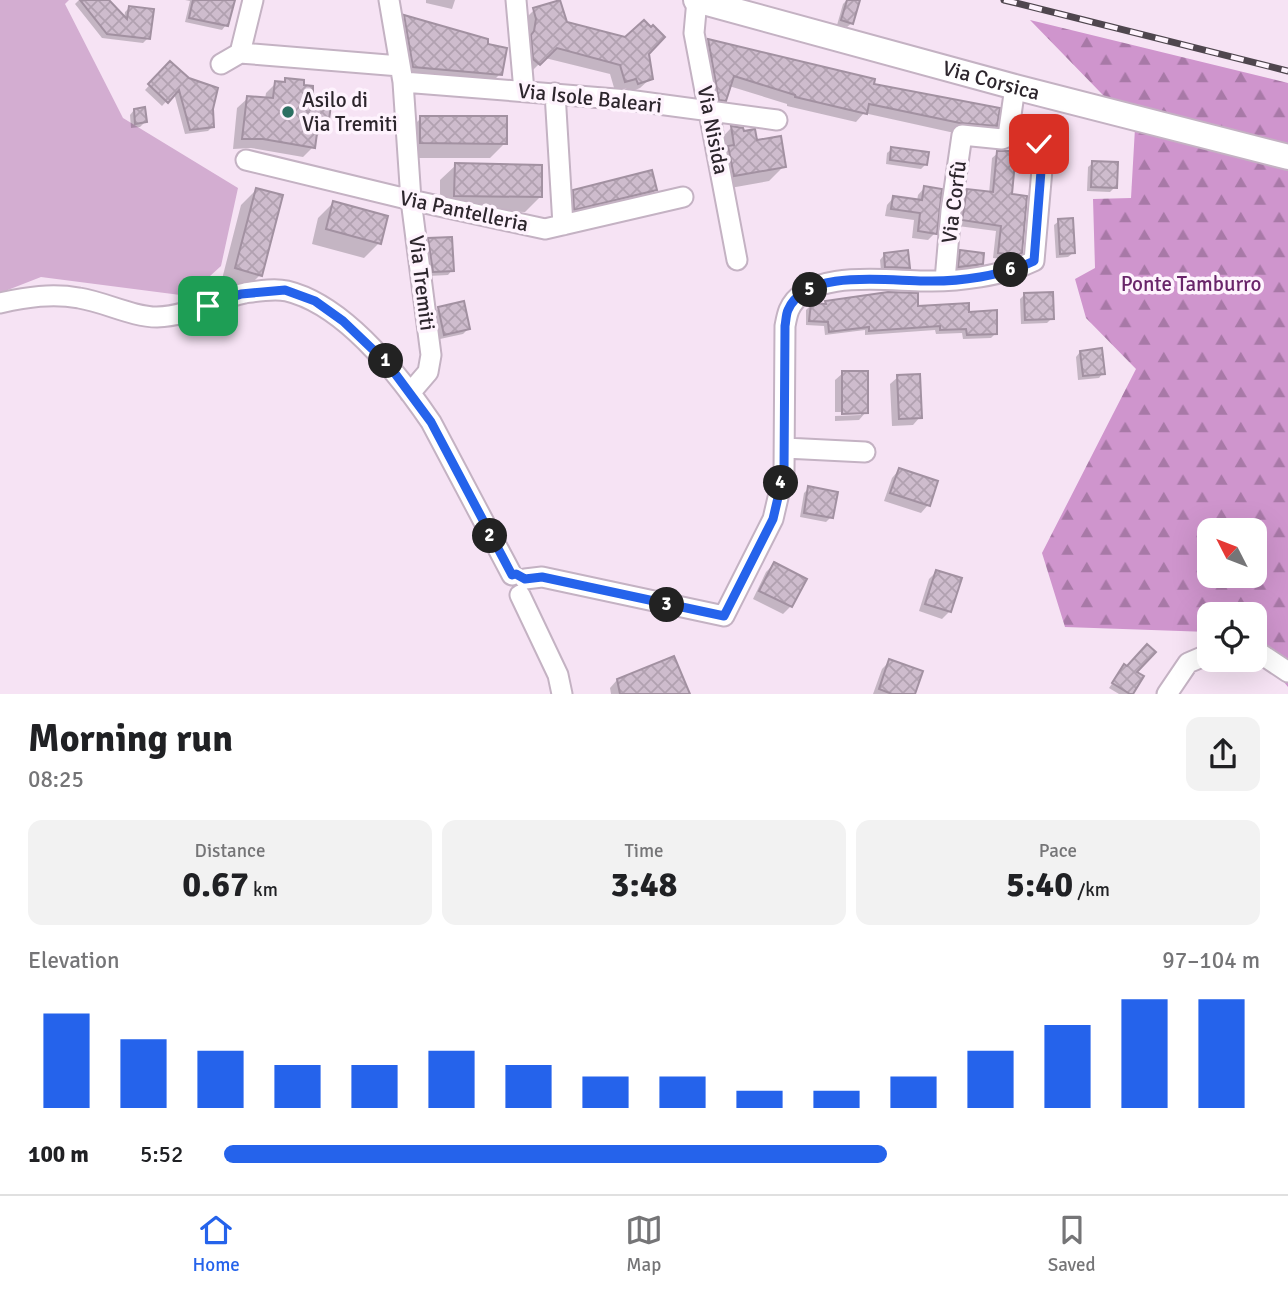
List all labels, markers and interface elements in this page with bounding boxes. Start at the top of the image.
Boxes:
street label: Via Corsica [940,55,1043,106]
street label: Via Isole Baleari [517,78,663,118]
street label: Via Nisida [692,83,734,177]
place label: Asilo di Via Tremiti [302,87,398,137]
marker: Asilo di Via Tremiti [280,104,296,120]
pin [1009,114,1069,174]
icon: check [1020,125,1058,163]
street label: Via Corfù [936,159,972,245]
street label: Via Pantelleria [397,185,531,237]
street label: Via Tremiti [403,234,441,332]
pin: 6 [993,252,1028,288]
text: 6 [1005,257,1016,281]
park label: Ponte Tamburro [1121,271,1261,297]
pin: 5 [792,272,828,308]
pin [178,276,238,336]
text: 5 [804,277,815,301]
icon: arrive [189,287,227,325]
pin: 1 [368,344,404,378]
text: 1 [380,348,391,372]
pin: 4 [764,466,798,500]
text: 4 [775,470,786,494]
pin: 2 [472,518,508,554]
north arrow [1197,518,1267,588]
map controls [1197,518,1267,672]
text: 2 [484,523,495,547]
pin: 3 [650,588,684,622]
text: 3 [661,592,672,616]
button: locate [1197,602,1267,672]
text: Morning run [28,715,233,762]
button: share [1186,717,1260,791]
text: 08:25 [28,765,84,794]
text: Distance [195,839,265,863]
text: Time [624,839,664,863]
text: Pace [1039,839,1077,863]
text: 0.67 [182,863,249,906]
text: 3:48 [610,863,678,906]
text: 5:40 [1006,863,1073,906]
text: km [249,878,278,902]
text: /km [1073,878,1110,902]
text: Elevation [28,946,120,975]
text: 97–104 m [1162,946,1260,975]
text: 100 m [28,1140,89,1169]
text: 5:52 [140,1140,183,1169]
tab: Home [192,1211,240,1277]
tab: Map [625,1211,663,1277]
tab: Saved [1048,1211,1096,1277]

